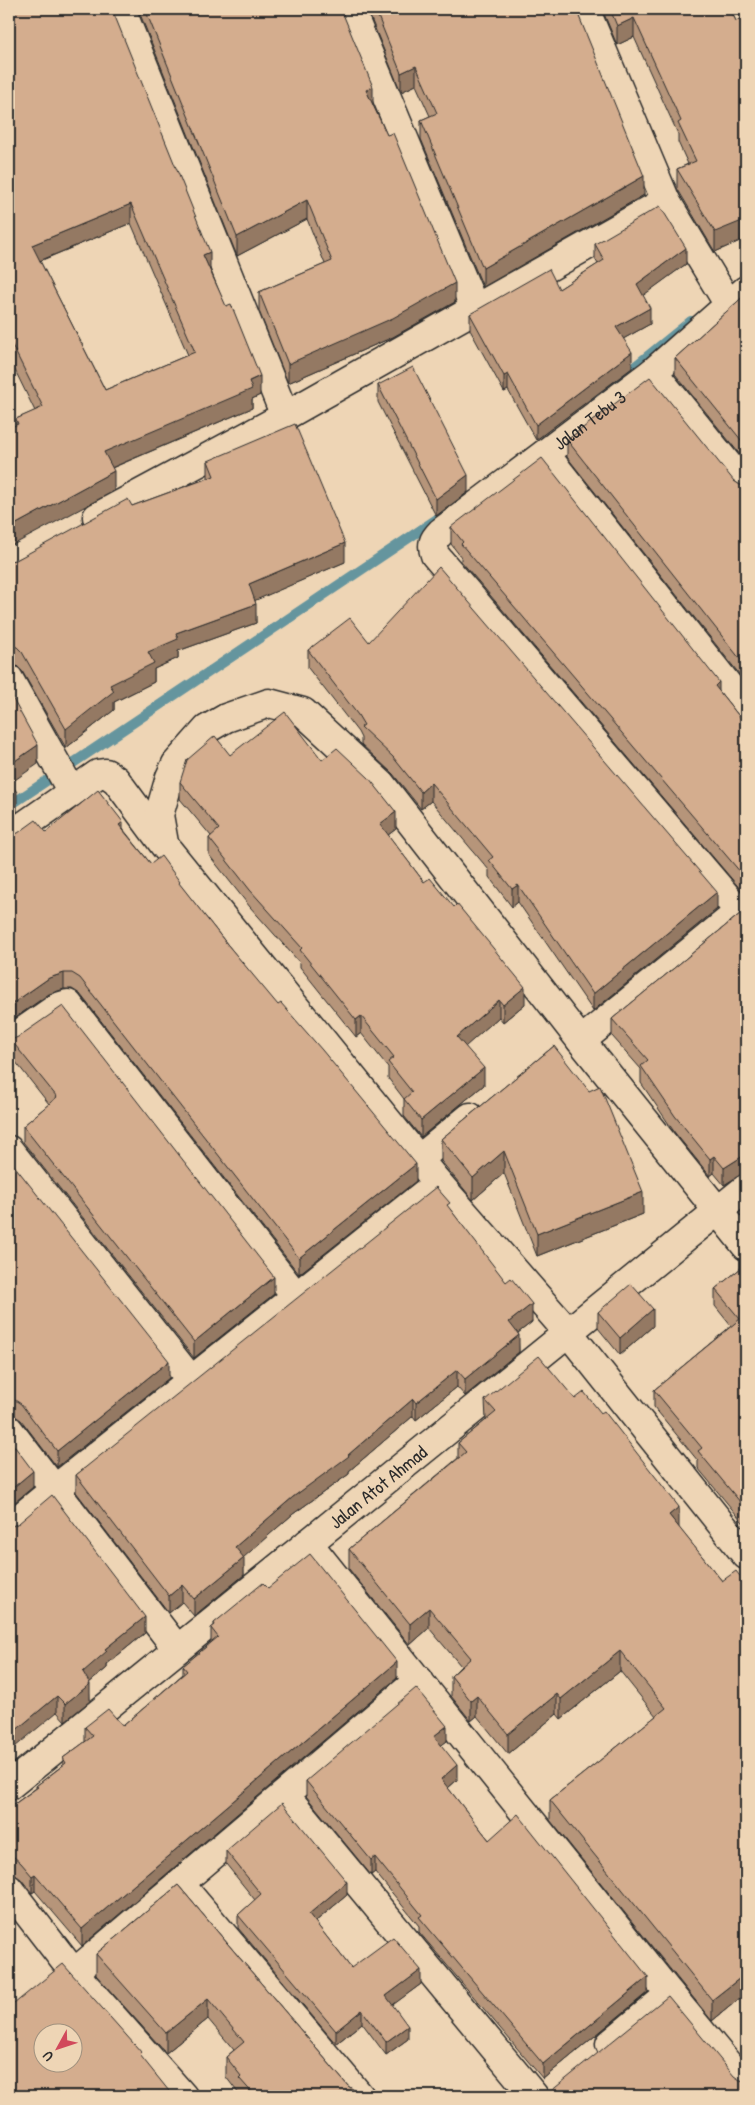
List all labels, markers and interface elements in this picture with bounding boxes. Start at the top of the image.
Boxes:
street label: Jalan Tebu 3 [548,384,631,456]
street label: Jalan Atot Ahmad [323,1439,433,1534]
north arrow [32,2022,82,2072]
text: U [38,2047,57,2066]

